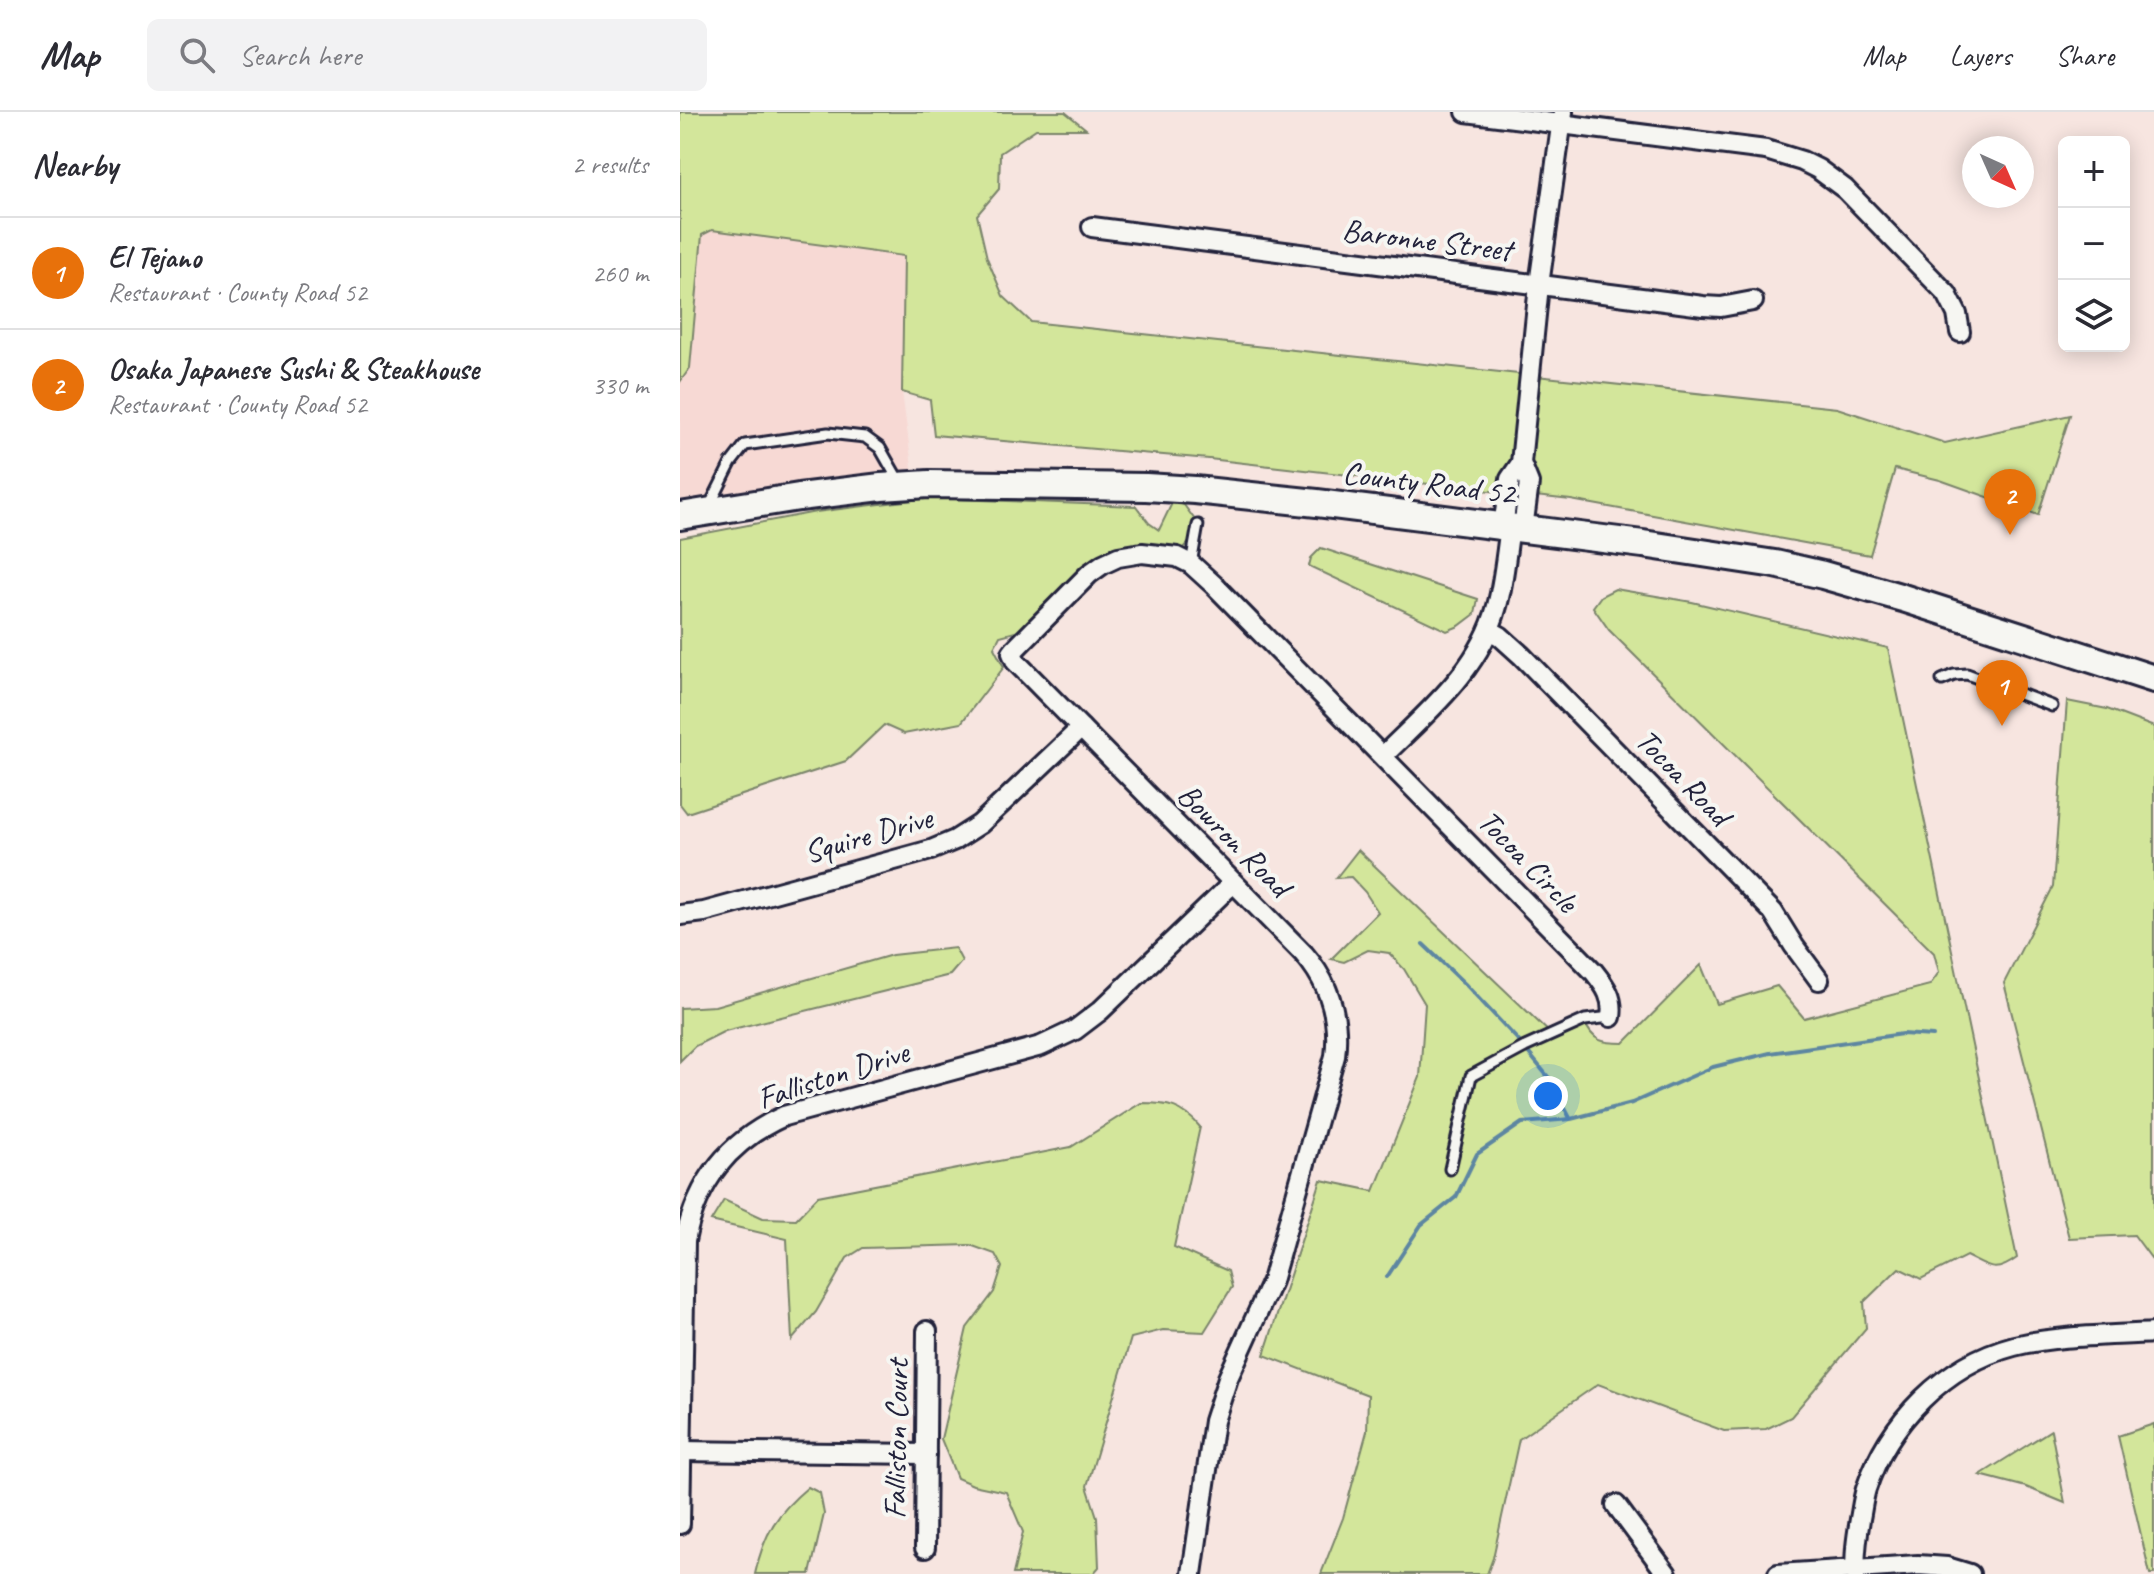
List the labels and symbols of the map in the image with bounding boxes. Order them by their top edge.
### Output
north arrow [1962,136,2034,208]
street label: Baronne Street [1340,209,1518,271]
street label: County Road 52 [1341,452,1520,514]
pin: 2 [1984,469,2036,535]
pin: 1 [1976,660,2028,726]
street label: Tocoa Road [1627,720,1742,837]
street label: Bowron Road [1169,775,1302,908]
street label: Squire Drive [799,796,939,873]
street label: Tocoa Circle [1469,801,1589,923]
street label: Falliston Drive [752,1031,916,1119]
your location [1528,1076,1568,1116]
street label: Falliston Court [874,1355,918,1519]

